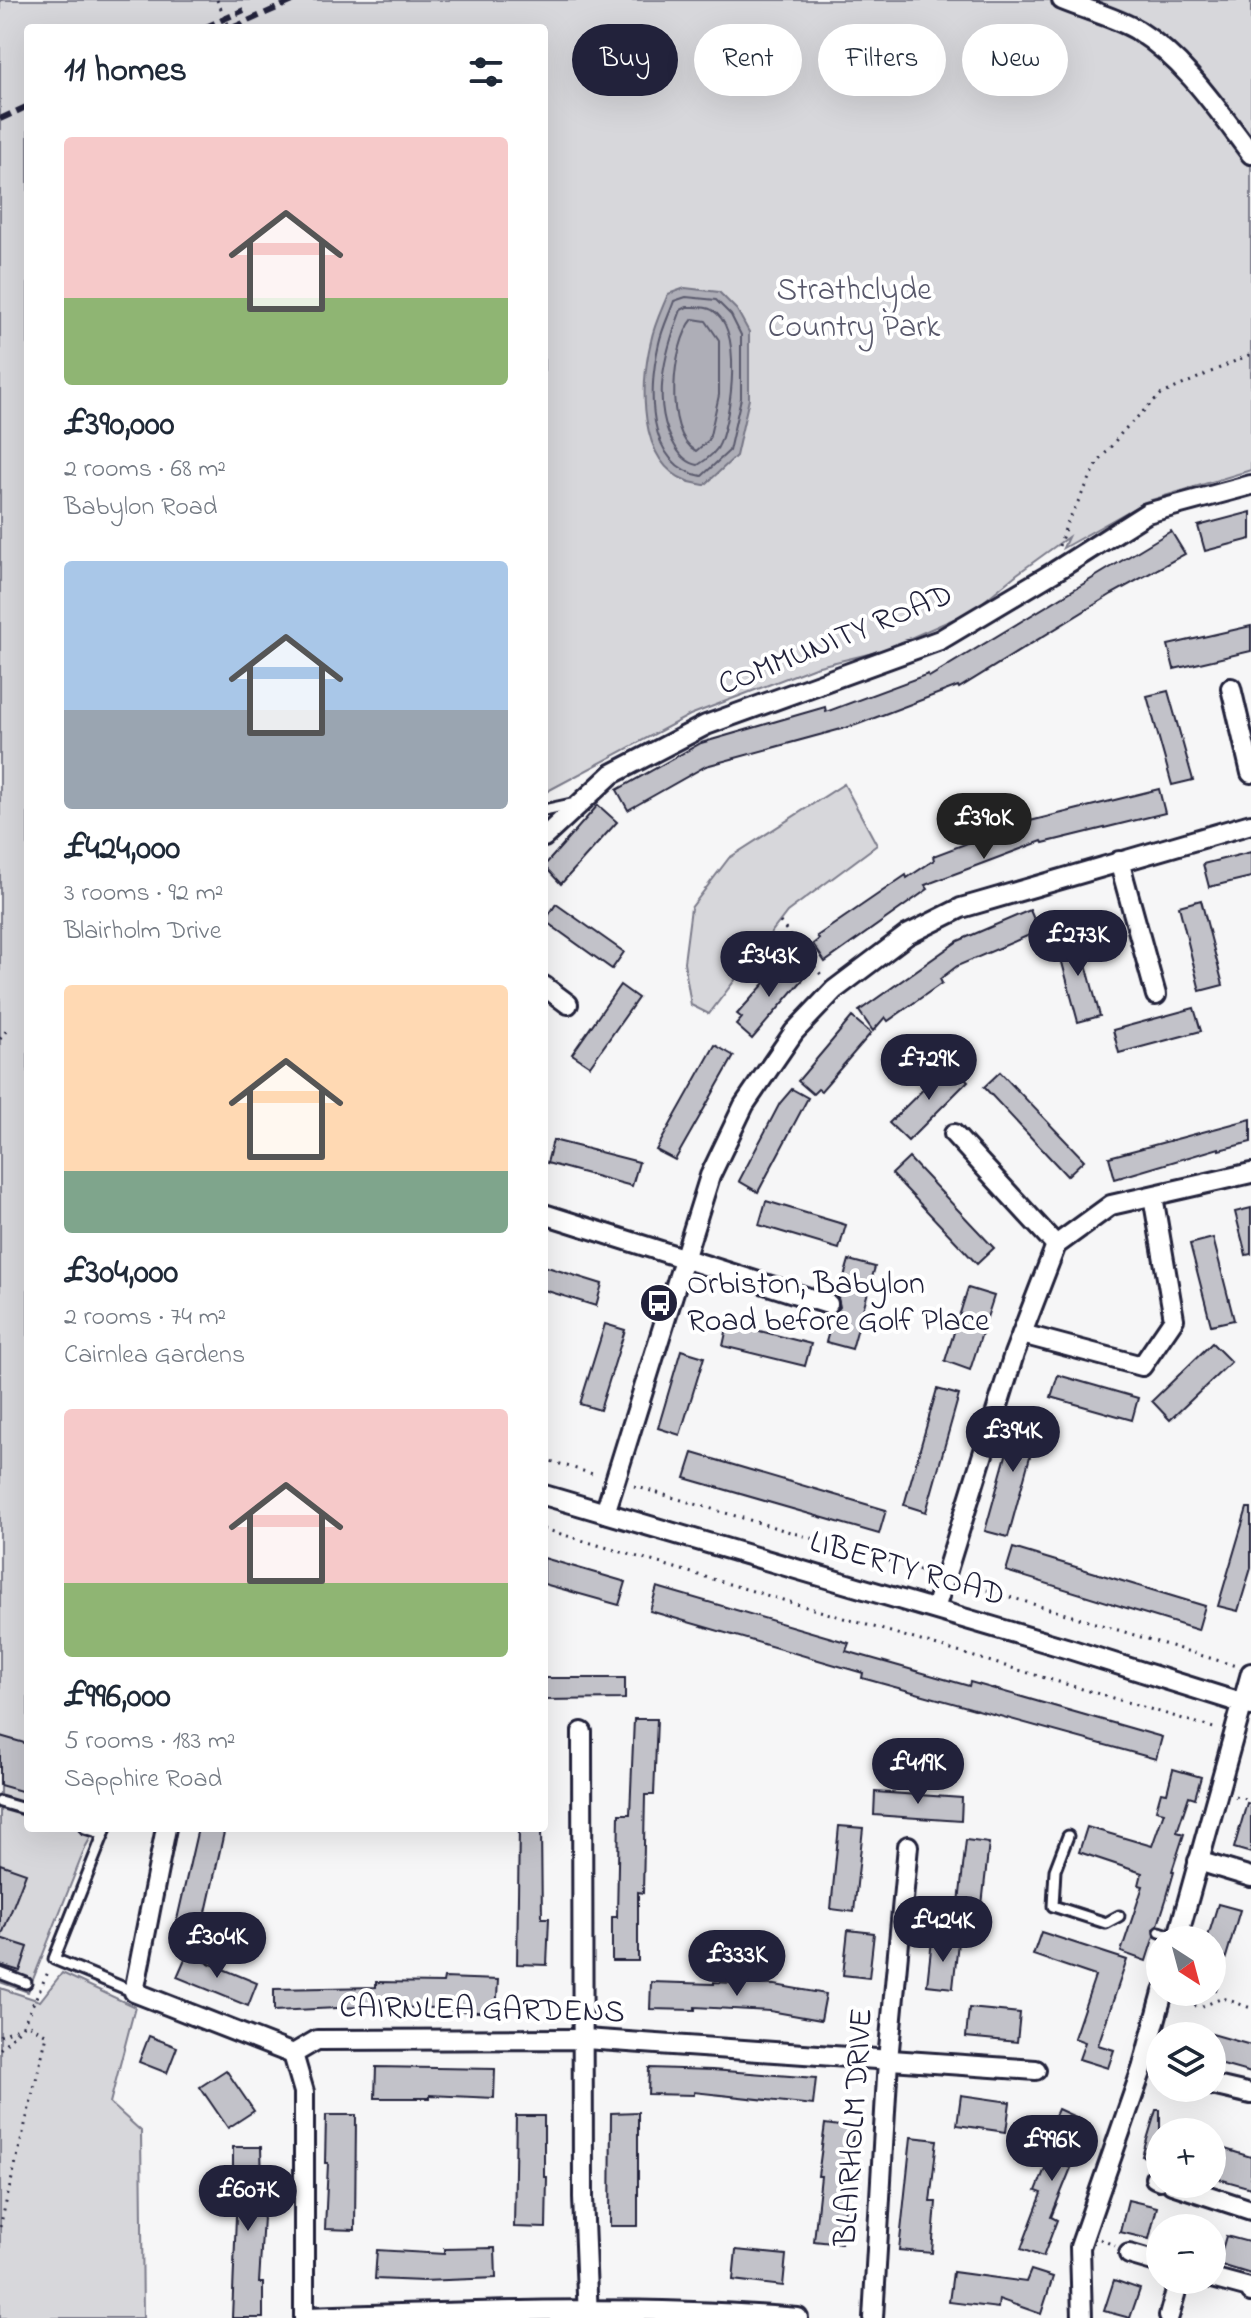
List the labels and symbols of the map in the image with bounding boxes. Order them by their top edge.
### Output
park label: Strathclyde Country Park [768,268,941,352]
street label: COMMUNITY ROAD [712,573,960,709]
pin: £390K [928,793,1040,861]
pin: £273K [1022,910,1134,978]
pin: £343K [713,931,825,999]
pin: £729K [873,1034,985,1102]
place label: Orbiston, Babylon Road before Golf Place [687,1262,990,1346]
bus stop icon: Orbiston, Babylon Road before Golf Place [638,1282,680,1324]
pin: £394K [957,1406,1069,1474]
street label: LIBERTY ROAD [804,1520,1010,1620]
pin: £419K [862,1738,974,1806]
pin: £424K [887,1896,999,1964]
pin: £304K [161,1912,273,1980]
north arrow [1146,1926,1226,2006]
pin: £333K [681,1930,793,1998]
street label: CAIRNLEA GARDENS [339,1985,625,2037]
street label: BLAIRHOLM DRIVE [823,2006,887,2249]
pin: £996K [996,2115,1108,2183]
pin: £607K [192,2165,304,2233]

